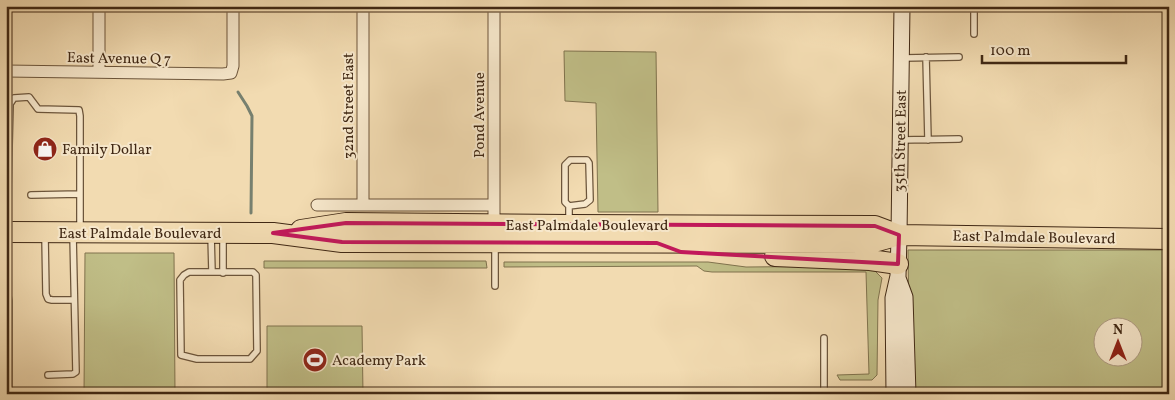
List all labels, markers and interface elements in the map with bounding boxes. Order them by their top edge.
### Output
scale bar [982,32,1126,64]
text: 100 m [990,41,1030,62]
street label: East Avenue Q 7 [67,48,171,71]
street label: 32nd Street East [339,53,360,159]
street label: Pond Avenue [470,72,491,158]
street label: 35th Street East [890,90,913,193]
shop icon: Family Dollar [32,136,58,162]
place label: Family Dollar [62,140,152,161]
street label: East Palmdale Boulevard [505,216,669,237]
street label: East Palmdale Boulevard [58,224,222,245]
street label: East Palmdale Boulevard [952,227,1116,250]
north arrow [1092,318,1142,368]
text: N [1113,321,1123,340]
sports icon: Academy Park [302,347,328,373]
place label: Academy Park [332,351,426,372]

